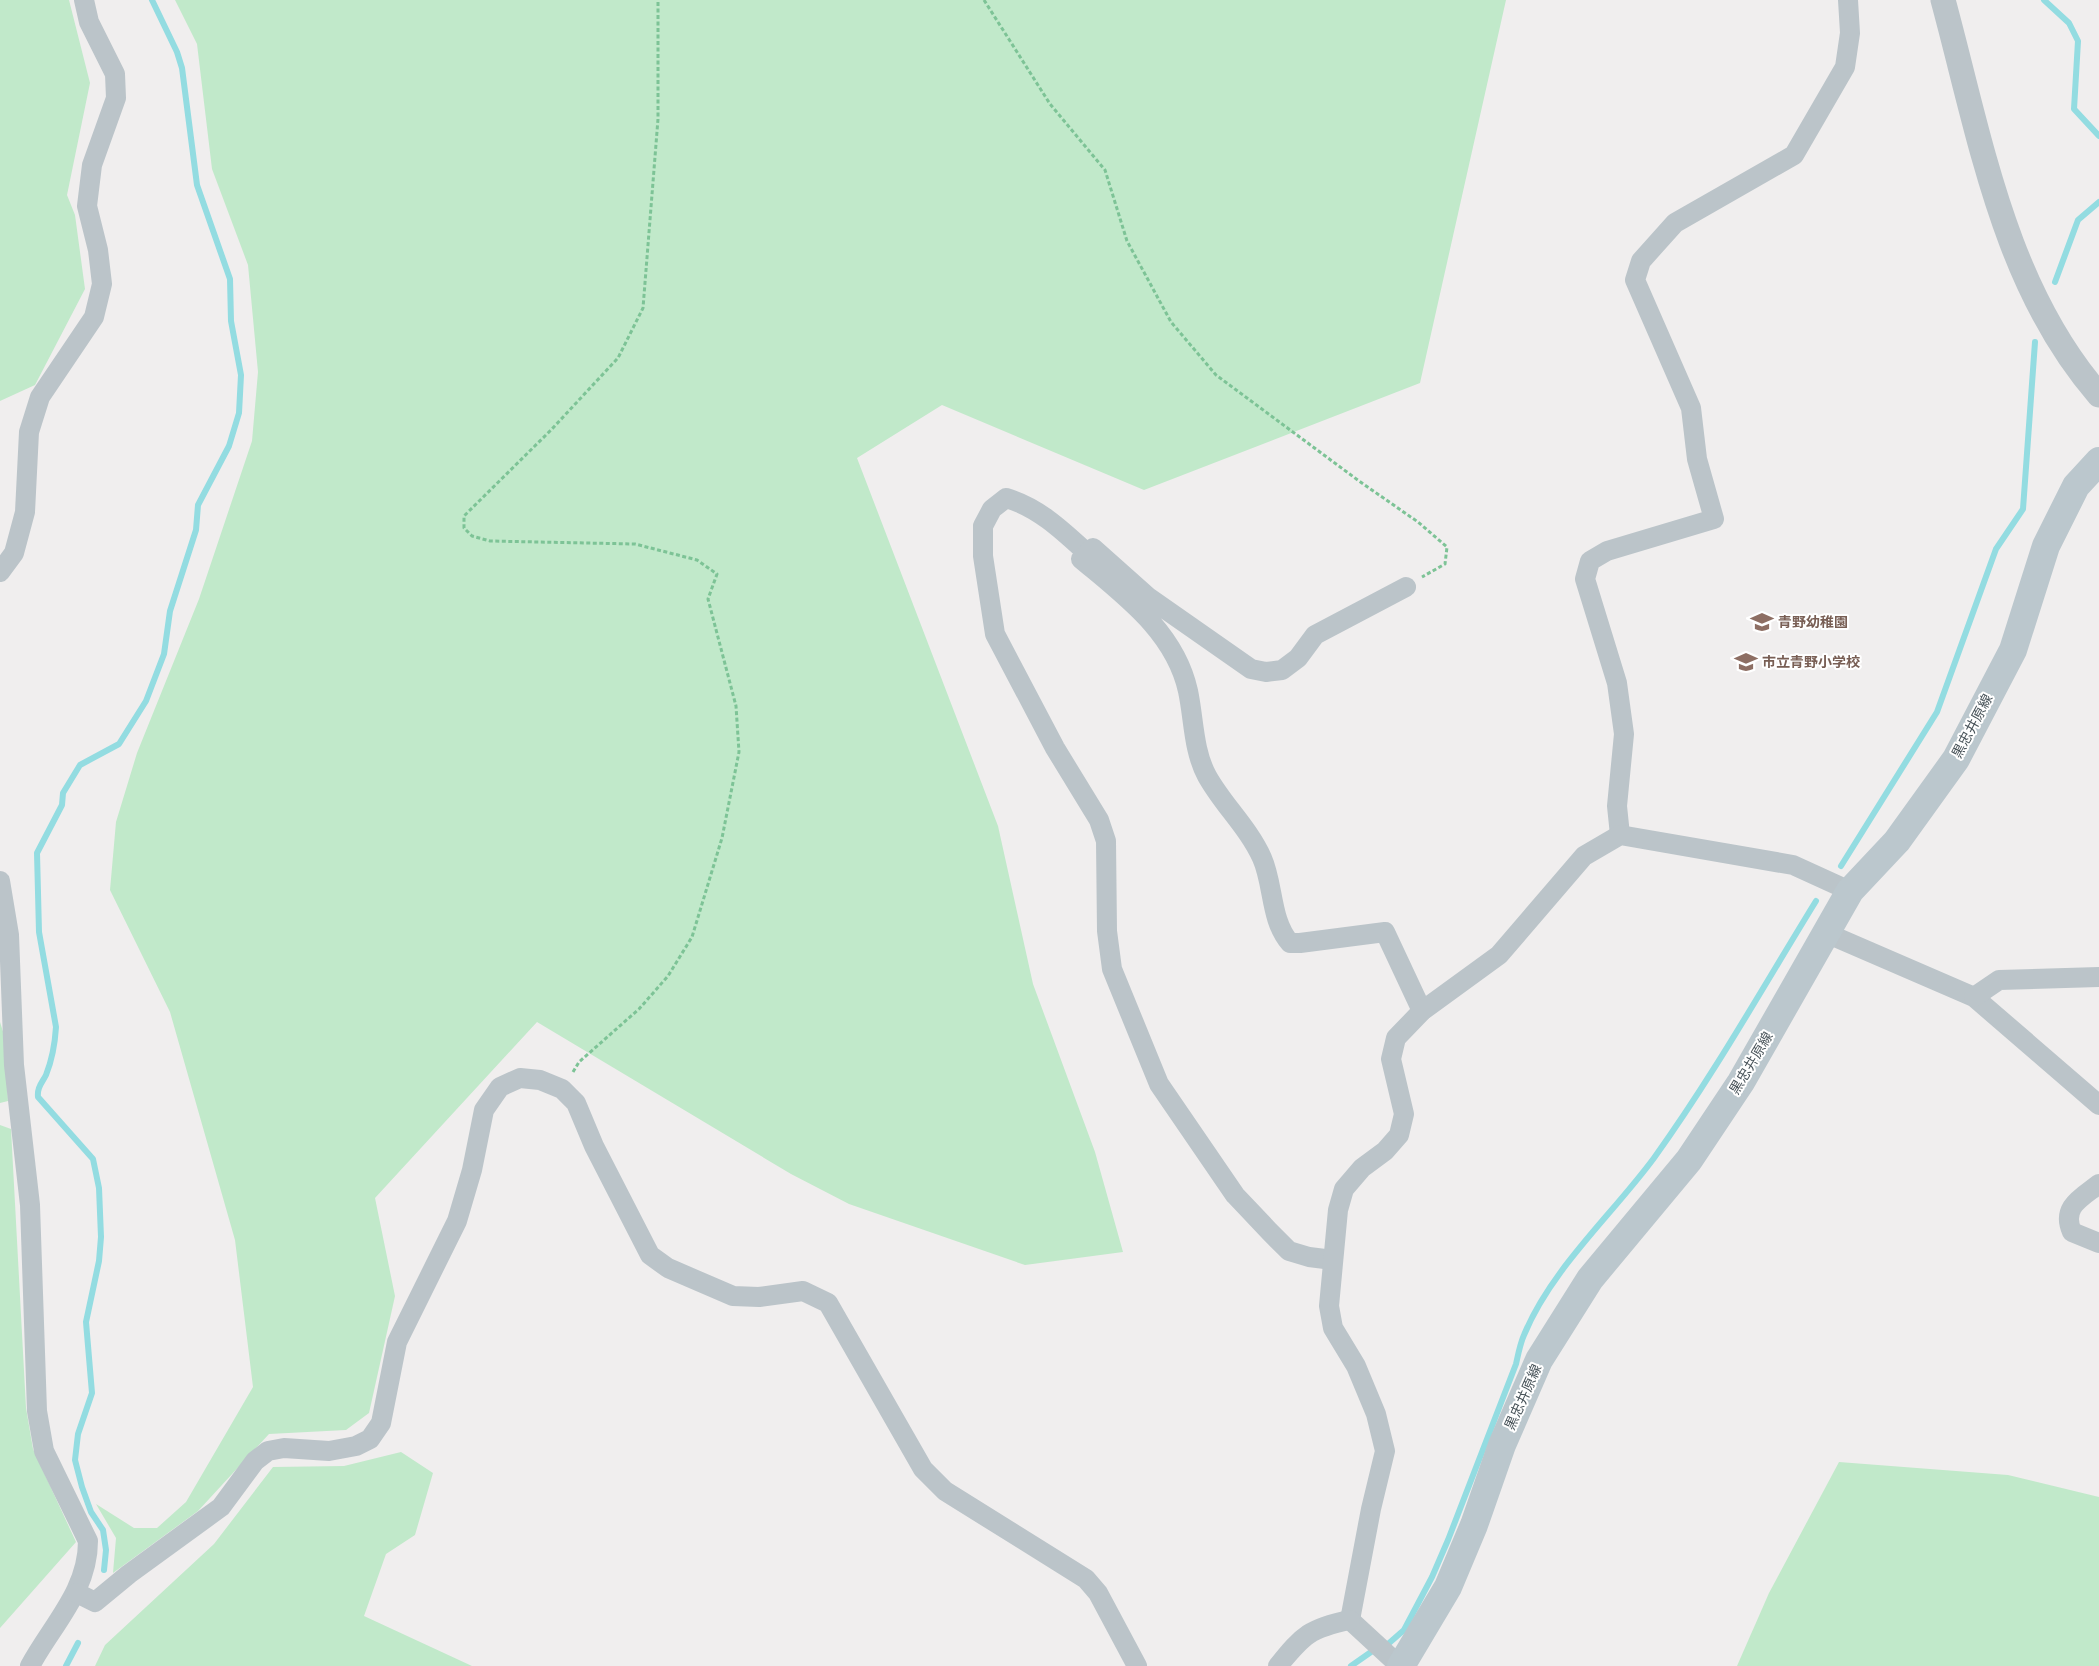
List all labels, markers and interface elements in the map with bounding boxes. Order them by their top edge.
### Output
school or university icon: 青野幼稚園 [1749,609,1775,635]
place label: 青野幼稚園 [1778,613,1848,630]
school or university icon: 市立青野小学校 [1733,649,1759,675]
place label: 市立青野小学校 [1762,653,1860,670]
street label: 黒忠井原線 [1948,691,1995,761]
street label: 黒忠井原線 [1725,1028,1776,1097]
street label: 黒忠井原線 [1501,1361,1545,1432]

